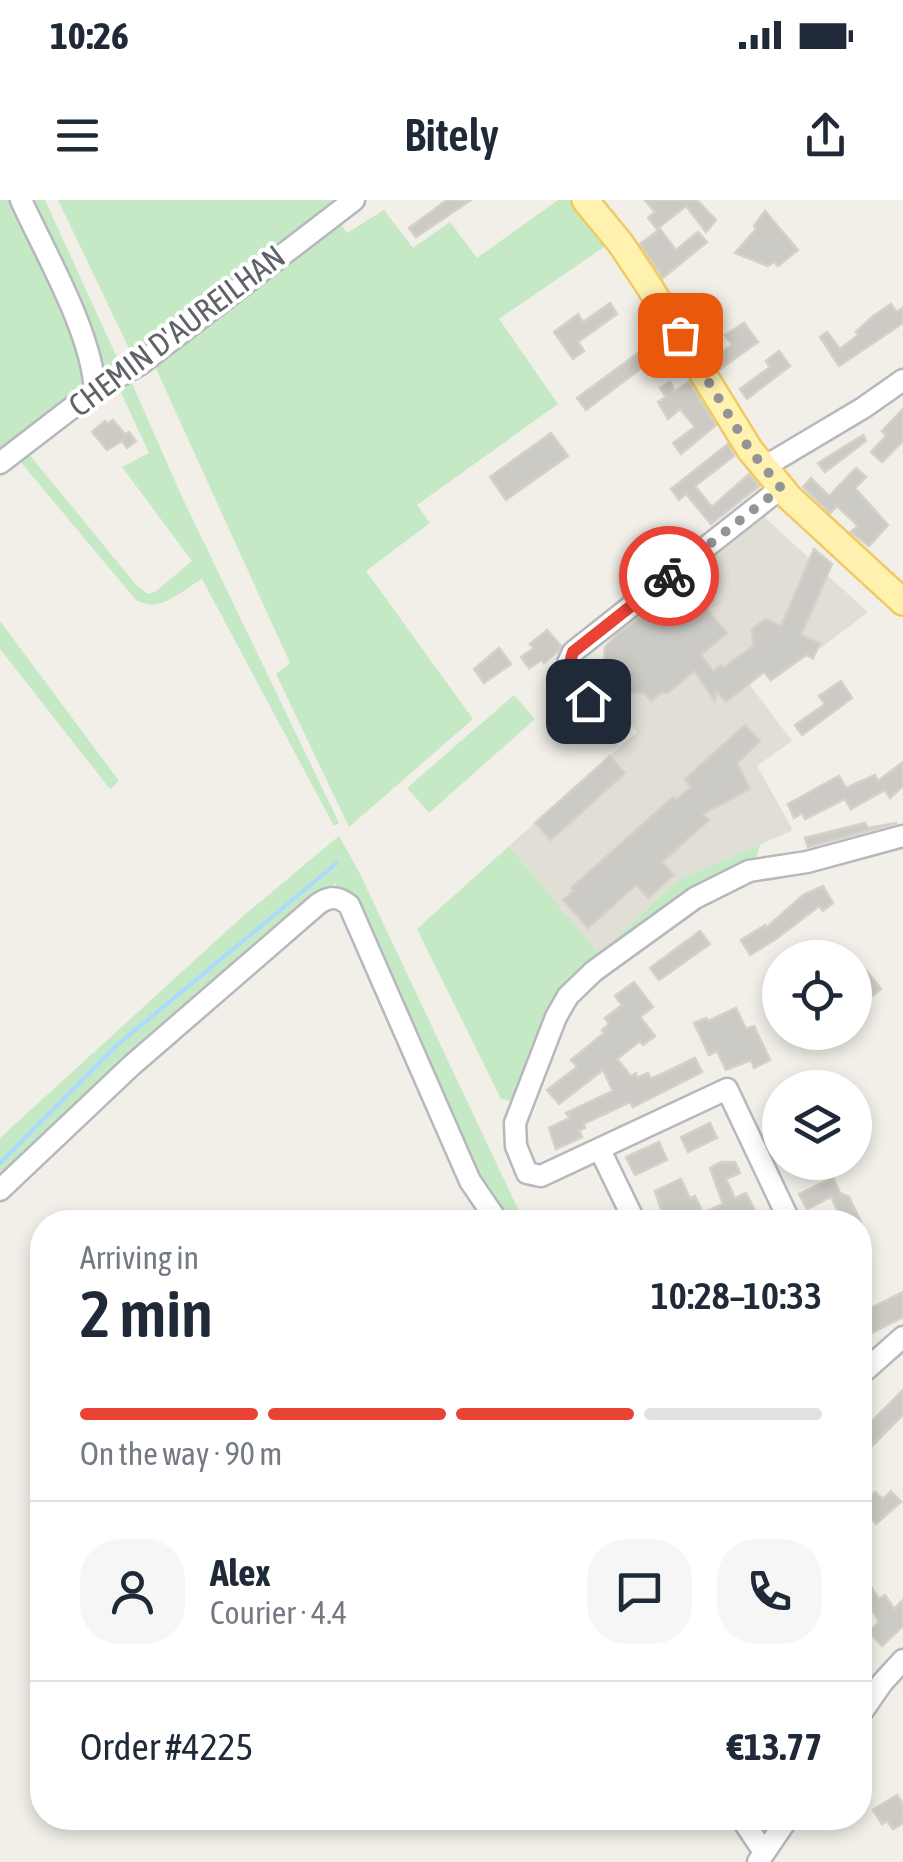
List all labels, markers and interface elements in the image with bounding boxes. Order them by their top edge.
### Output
text: 10:26 [50,14,129,57]
icon: menu [50,108,105,163]
icon: share [798,108,853,163]
text: Bitely [404,109,499,161]
street label: CHEMIN D'AUREILHAN [62,237,292,424]
pin [638,293,723,378]
icon: bag [653,308,708,363]
courier [619,526,719,626]
icon: bike [642,549,697,604]
pin [546,659,631,744]
icon: home [561,674,616,729]
map controls [762,940,872,1180]
button: locate [762,940,872,1050]
button: layers [762,1070,872,1180]
text: Arriving in [80,1239,199,1276]
text: 10:28–10:33 [651,1274,822,1317]
text: 2 min [80,1276,213,1351]
text: On the way · 90 m [80,1435,282,1472]
button: person [80,1539,185,1644]
button: chat [587,1539,692,1644]
button: phone [717,1539,822,1644]
text: Alex [210,1551,271,1594]
text: Courier · 4.4 [210,1594,347,1631]
text: Order #4225 [80,1725,253,1768]
text: €13.77 [727,1725,822,1768]

